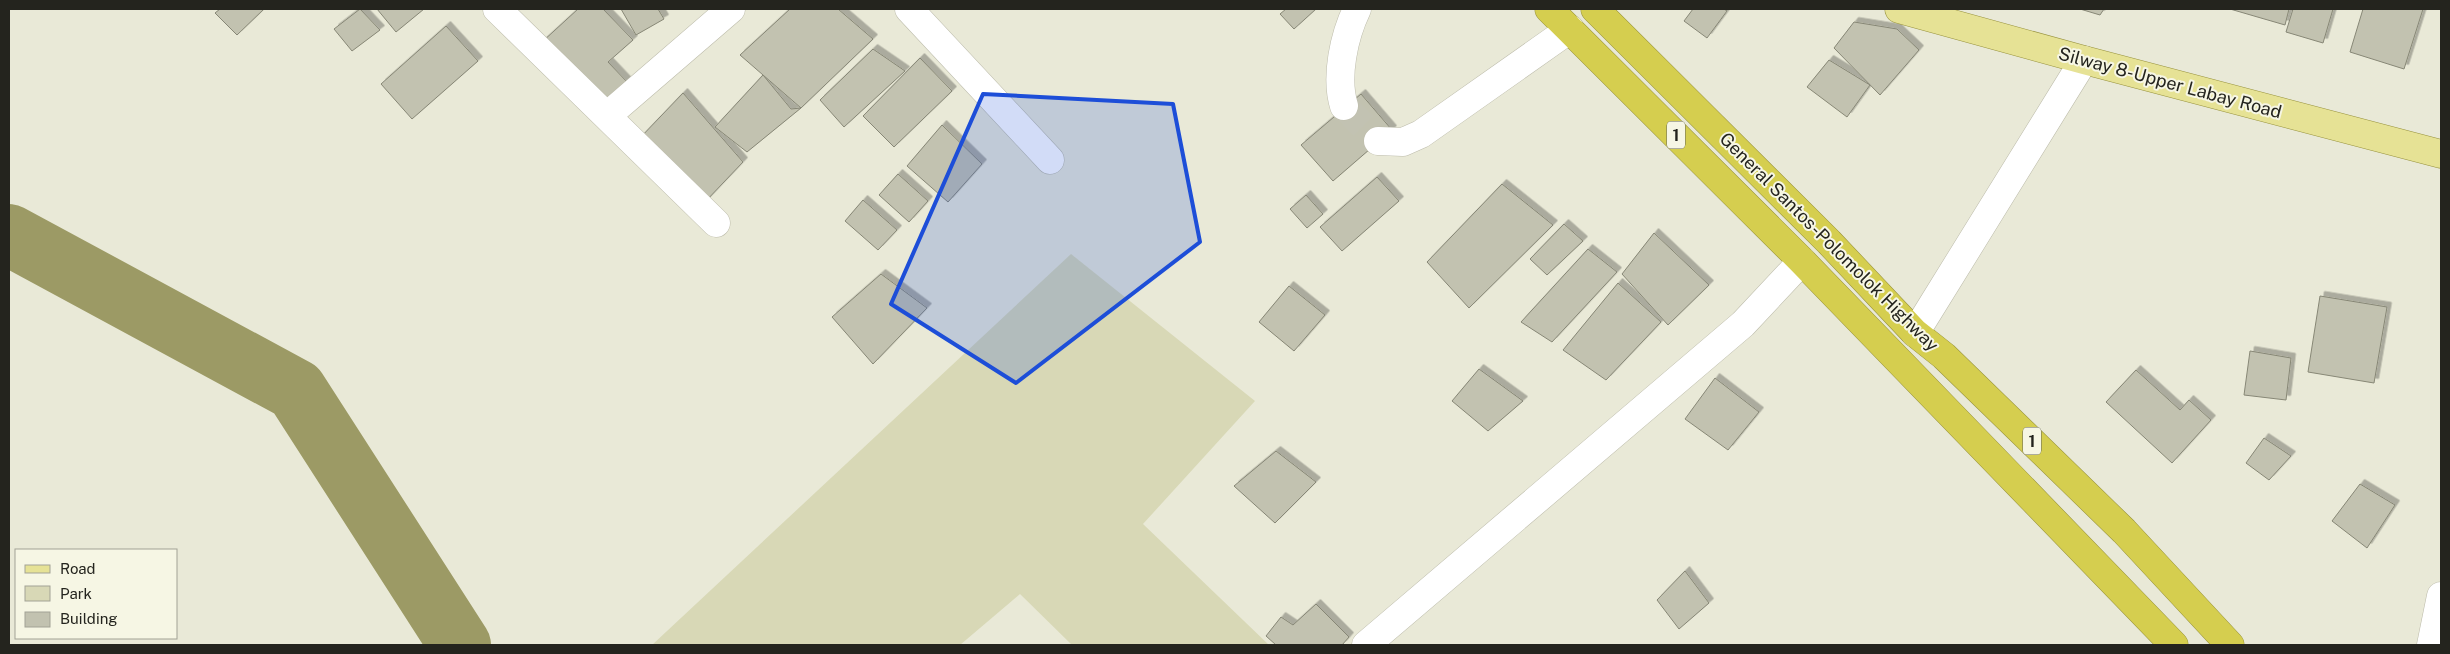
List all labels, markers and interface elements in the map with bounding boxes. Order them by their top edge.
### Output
street label: Silway 8-Upper Labay Road [2056,43,2284,122]
road number: 1 [1667,122,1685,148]
street label: General Santos-Polomolok Highway [1716,128,1943,356]
road number: 1 [2023,428,2041,454]
legend [15,549,178,639]
text: Road [60,560,96,577]
text: Park [60,585,92,602]
text: Building [60,610,118,627]

